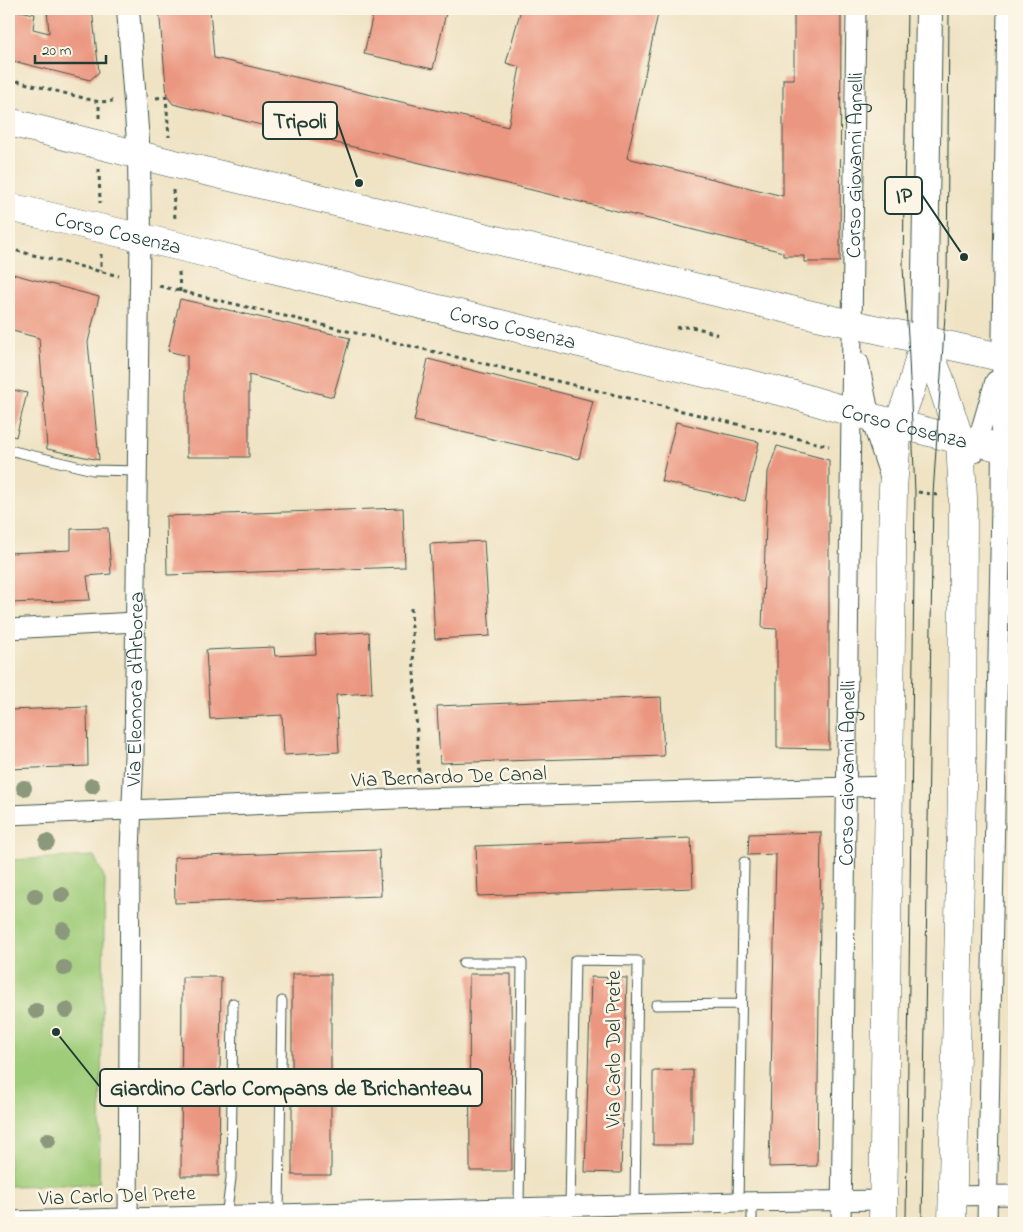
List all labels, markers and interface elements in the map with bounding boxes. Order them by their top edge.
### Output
scale bar [35,32,106,64]
text: 20 m [42,40,72,62]
street label: Corso Giovanni Agnelli [840,72,874,258]
callout: Tripoli [263,102,337,139]
text: Tripoli [273,107,327,139]
callout: IP [885,177,922,214]
text: IP [896,182,913,214]
street label: Corso Cosenza [51,205,184,263]
street label: Corso Cosenza [446,299,579,359]
street label: Corso Cosenza [837,397,969,458]
street label: Via Eleonora d'Arborea [120,591,153,788]
street label: Corso Giovanni Agnelli [832,680,866,866]
street label: Via Bernardo De Canal [350,760,547,796]
street label: Via Carlo Del Prete [600,970,630,1129]
callout: Giardino Carlo Compans de Brichanteau [100,1069,482,1106]
text: Giardino Carlo Compans de Brichanteau [110,1074,472,1106]
street label: Via Carlo Del Prete [37,1179,197,1215]

